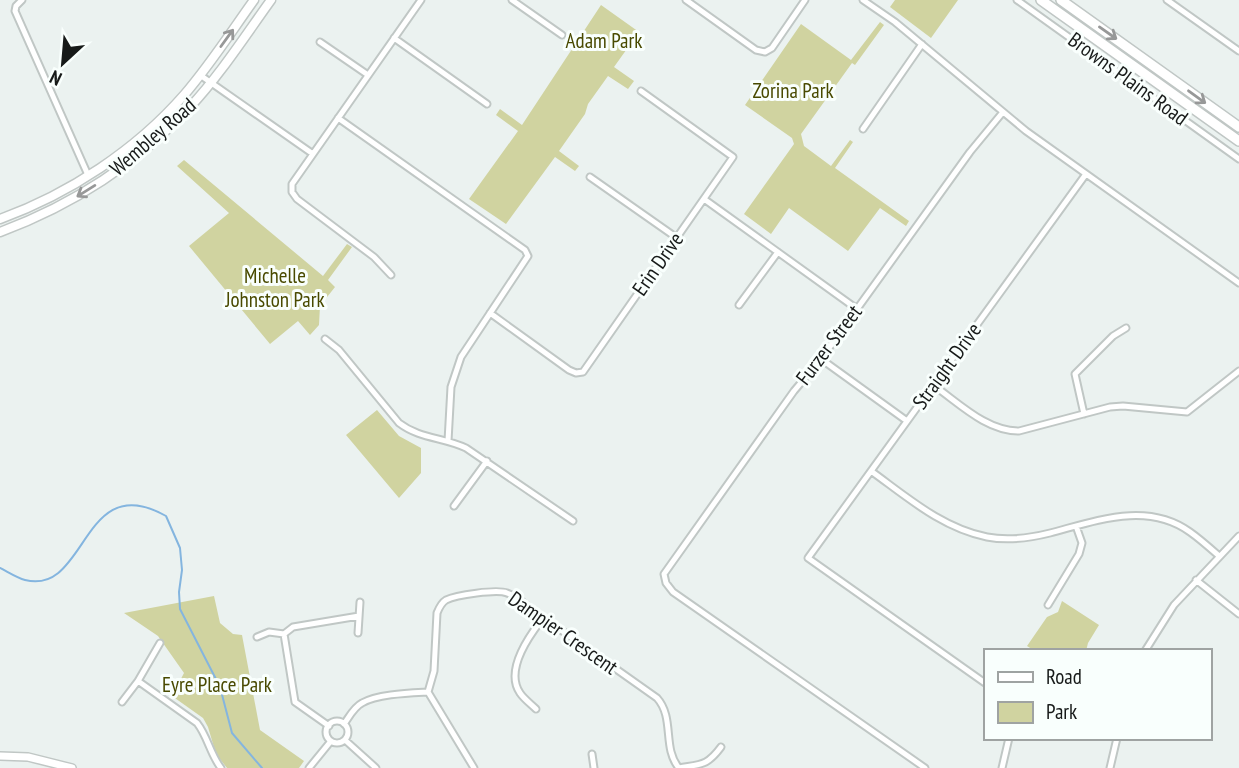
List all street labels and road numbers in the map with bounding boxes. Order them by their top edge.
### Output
street label: Browns Plains Road [1063,26,1194,131]
street label: Wembley Road [104,92,201,181]
street label: Erin Drive [626,227,689,301]
street label: Furzer Street [790,299,868,390]
street label: Straight Drive [906,317,987,414]
street label: Dampier Crescent [503,585,623,680]

